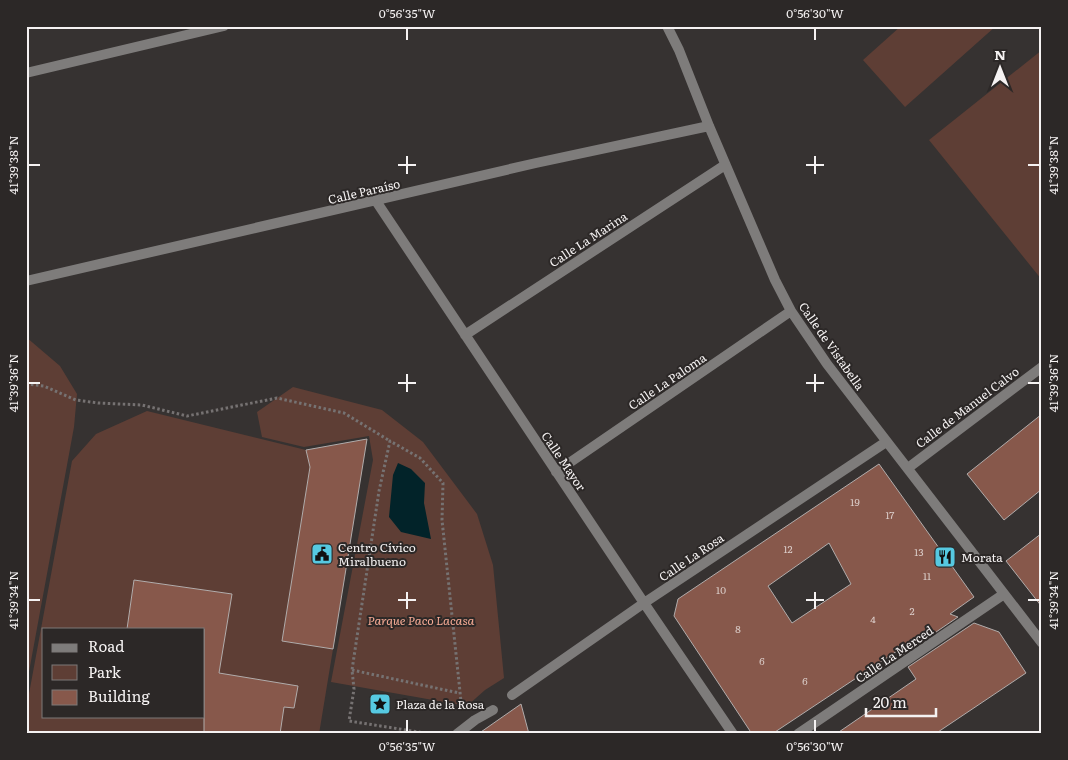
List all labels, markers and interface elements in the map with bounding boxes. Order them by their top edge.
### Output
text: 0°56'35"W [379,4,435,22]
text: 0°56'30"W [786,4,844,22]
north arrow [976,42,1026,92]
text: N [994,44,1006,64]
text: 41°39'38"N [4,136,22,194]
text: 41°39'38"N [1044,136,1062,194]
street label: Calle Paraíso [326,174,402,208]
street label: Calle La Marina [545,207,631,271]
street label: Calle de Vistabella [795,298,869,394]
street label: Calle La Paloma [624,348,710,414]
text: 41°39'36"N [4,354,22,412]
text: 41°39'36"N [1044,354,1062,412]
street label: Calle de Manuel Calvo [912,362,1022,452]
street label: Calle Mayor [537,428,591,495]
house number: 19 [850,494,860,509]
house number: 17 [886,507,894,522]
street label: Calle La Rosa [655,528,728,585]
place label: Centro Cívico Miralbueno [338,538,416,570]
house number: 12 [783,541,793,556]
public building icon: Centro Cívico Miralbueno [310,542,334,566]
house number: 13 [914,544,924,559]
restaurant icon: Morata [933,545,957,569]
place label: Morata [961,548,1003,566]
house number: 11 [923,568,931,583]
text: 41°39'34"N [4,571,22,629]
text: 41°39'34"N [1044,571,1062,629]
house number: 10 [716,582,726,597]
house number: 2 [909,603,915,618]
park label: Parque Paco Lacasa [368,611,475,629]
house number: 4 [870,611,876,626]
house number: 8 [735,621,741,636]
street label: Calle La Merced [851,621,937,687]
legend [42,628,205,718]
text: Road [88,634,124,657]
house number: 6 [759,653,765,668]
text: Park [88,660,122,683]
house number: 6 [802,673,808,688]
text: Building [88,684,150,707]
scale bar [866,685,936,717]
text: 20 m [873,690,907,713]
place icon: Plaza de la Rosa [368,692,392,716]
place label: Plaza de la Rosa [396,695,485,713]
text: 0°56'35"W [379,737,435,755]
text: 0°56'30"W [786,737,844,755]

